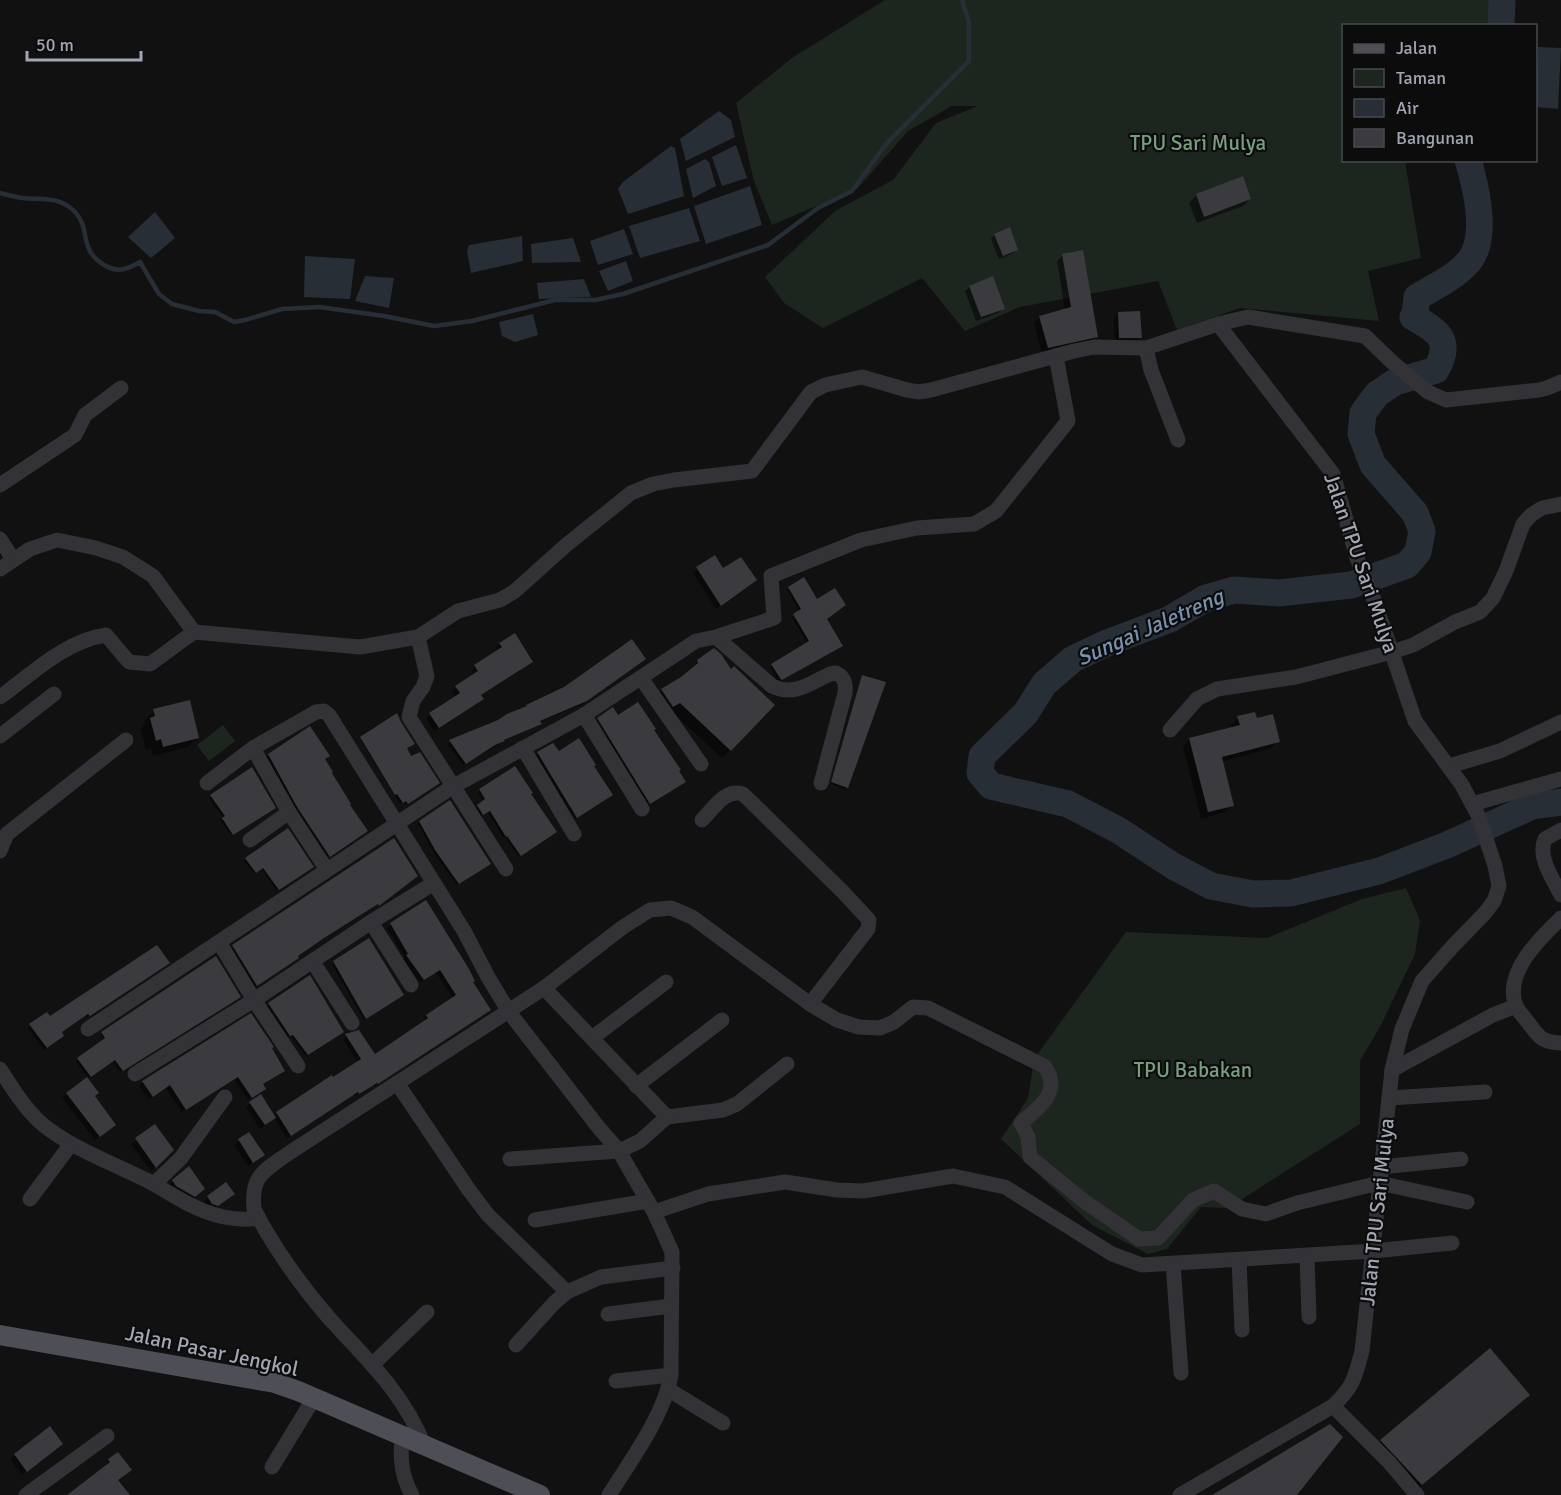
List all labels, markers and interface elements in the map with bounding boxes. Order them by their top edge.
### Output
scale bar [27,24,141,62]
legend [1342,24,1537,162]
text: 50 m [36,34,74,56]
text: Jalan [1396,37,1437,59]
text: Taman [1396,67,1446,89]
text: Air [1396,97,1419,119]
text: Bangunan [1396,127,1474,149]
park label: TPU Sari Mulya [1130,130,1266,156]
street label: Jalan TPU Sari Mulya [1318,470,1404,656]
water label: Sungai Jaletreng [1073,582,1230,671]
park label: TPU Babakan [1134,1057,1252,1083]
street label: Jalan TPU Sari Mulya [1354,1117,1400,1307]
street label: Jalan Pasar Jengkol [123,1320,301,1382]

